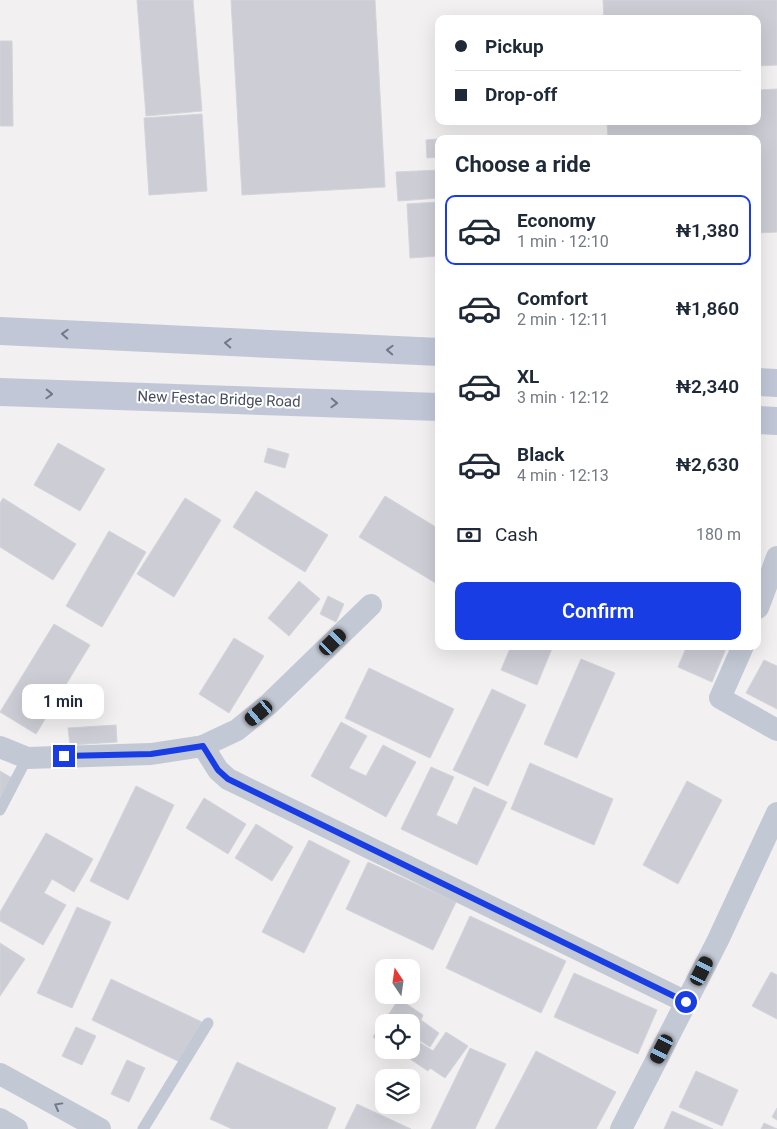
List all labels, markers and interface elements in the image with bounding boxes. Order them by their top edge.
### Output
text: Pickup [485,35,544,58]
text: Drop-off [485,83,557,106]
text: Choose a ride [455,152,591,177]
icon: car [457,208,502,253]
text: Economy [517,209,596,232]
text: ₦1,380 [676,219,739,242]
text: 1 min · 12:10 [517,232,609,251]
icon: car [457,286,502,331]
text: Comfort [517,287,588,310]
text: ₦1,860 [676,297,739,320]
text: 2 min · 12:11 [517,310,609,329]
one-way arrow [61,329,69,340]
one-way arrow [223,337,231,348]
one-way arrow [386,345,394,356]
icon: car [457,364,502,409]
text: XL [517,365,539,388]
text: ₦2,340 [676,375,739,398]
street label: New Festac Bridge Road [137,387,301,411]
one-way arrow [45,388,53,399]
text: 3 min · 12:12 [517,388,609,407]
one-way arrow [330,398,338,409]
icon: car [457,442,502,487]
text: Black [517,443,564,466]
text: ₦2,630 [676,453,739,476]
text: 4 min · 12:13 [517,466,609,485]
icon: cash [455,521,483,549]
text: Cash [495,523,538,546]
text: 180 m [696,525,741,544]
button: Confirm [455,582,741,640]
car [316,626,349,658]
callout: 1 min [23,684,105,718]
text: 1 min [43,692,83,711]
car [242,698,275,728]
route end [53,745,75,767]
car [688,954,715,988]
north arrow [375,959,420,1004]
map controls [375,959,420,1114]
route start [675,991,697,1013]
button: locate [375,1014,420,1059]
car [648,1032,675,1066]
button: layers [375,1069,420,1114]
one-way arrow [54,1102,63,1112]

